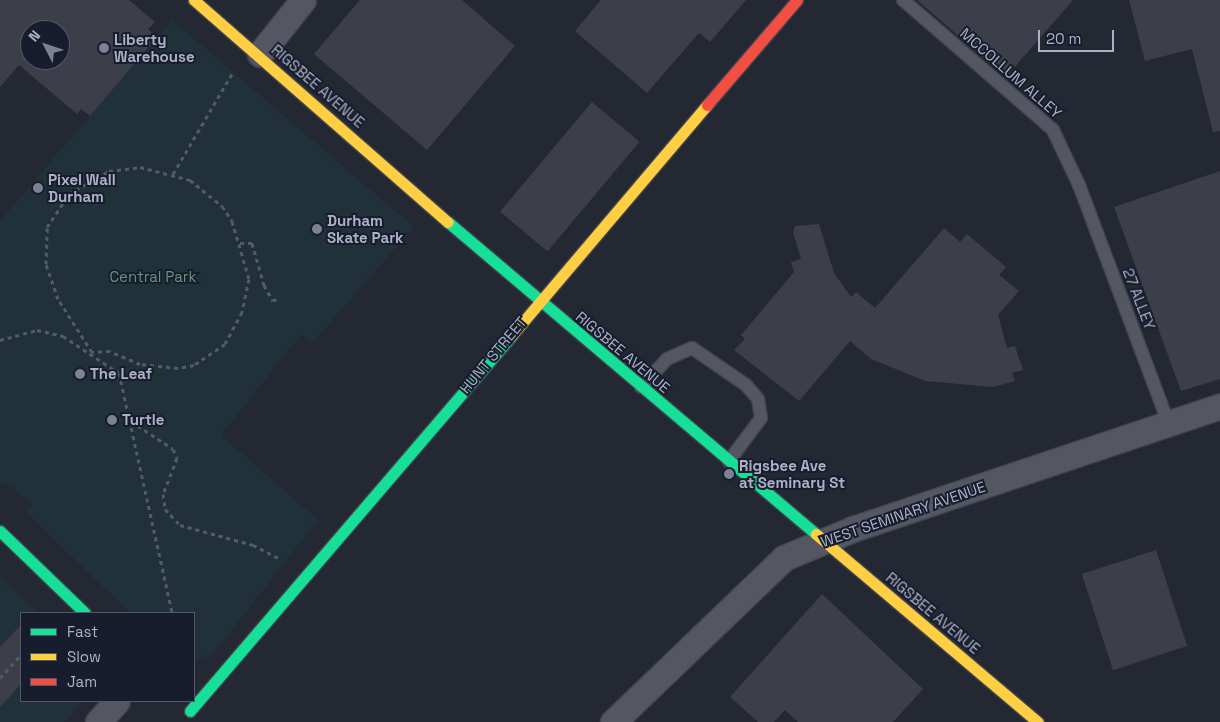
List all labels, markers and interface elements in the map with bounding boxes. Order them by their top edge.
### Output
north arrow [20,20,70,70]
scale bar [1040,20,1116,52]
street label: MCCOLLUM ALLEY [957,24,1065,122]
text: N [25,26,44,45]
text: 20 m [1046,29,1081,48]
place label: Liberty Warehouse [114,30,195,65]
street label: RIGSBEE AVENUE [268,41,368,131]
marker: Liberty Warehouse [98,42,110,54]
place label: Pixel Wall Durham [48,170,116,205]
marker: Pixel Wall Durham [32,182,44,194]
place label: Durham Skate Park [327,211,404,246]
marker: Durham Skate Park [311,223,323,235]
street label: 27 ALLEY [1119,266,1159,332]
park label: Central Park [109,268,197,286]
street label: RIGSBEE AVENUE [572,307,674,397]
street label: HUNT STREET [456,313,530,397]
place label: The Leaf [90,365,152,383]
marker: The Leaf [74,368,86,380]
place label: Turtle [122,411,164,429]
marker: Turtle [106,414,118,426]
place label: Rigsbee Ave at Seminary St [739,456,845,491]
marker: Rigsbee Ave at Seminary St [723,468,735,480]
street label: WEST SEMINARY AVENUE [818,477,988,551]
street label: RIGSBEE AVENUE [882,568,984,658]
legend [20,612,195,702]
text: Fast [67,622,98,641]
text: Slow [67,647,101,666]
text: Jam [67,672,97,691]

